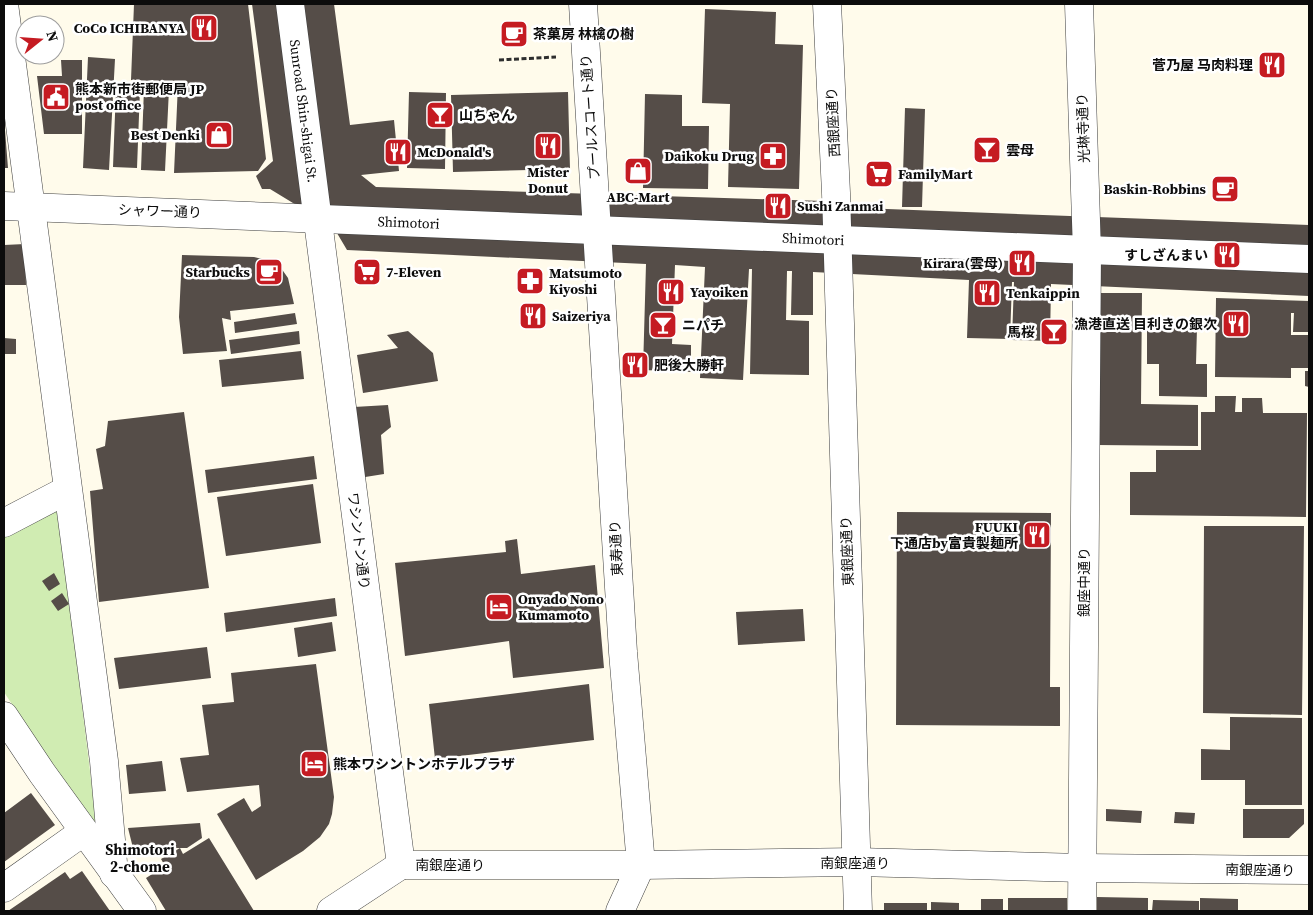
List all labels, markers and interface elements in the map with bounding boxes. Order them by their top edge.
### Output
restaurant icon: CoCo ICHIBANYA [189,13,219,43]
north arrow [15,15,65,65]
place label: CoCo ICHIBANYA [74,18,186,38]
cafe icon: 茶菓房 林檎の樹 [499,19,529,49]
place label: 茶菓房 林檎の樹 [533,24,634,44]
text: N [41,28,63,44]
street label: Sunroad Shin-shigai St. [285,38,323,184]
restaurant icon: 菅乃屋 马肉料理 [1257,50,1287,80]
street label: プールスコート通り [576,53,604,181]
place label: 菅乃屋 马肉料理 [1152,55,1253,75]
place label: 熊本新市街郵便局 JP post office [75,79,204,115]
public building icon: 熊本新市街郵便局 JP post office [41,82,71,112]
street label: 西銀座通り [821,87,845,157]
street label: 光琳寺通り [1072,93,1094,163]
bar icon: 山ちゃん [425,100,455,130]
place label: 山ちゃん [459,105,515,125]
shop icon: Best Denki [204,120,234,150]
place label: Best Denki [131,125,201,145]
restaurant icon: Mister Donut [533,131,563,161]
bar icon: 雲母 [972,135,1002,165]
restaurant icon: McDonald's [383,137,413,167]
place label: 雲母 [1006,140,1034,160]
pharmacy icon: Daikoku Drug [758,141,788,171]
place label: McDonald's [417,142,492,162]
place label: Daikoku Drug [664,146,754,166]
shop icon: ABC-Mart [623,156,653,186]
supermarket icon: FamilyMart [864,159,894,189]
place label: Mister Donut [527,162,570,198]
place label: FamilyMart [898,164,974,184]
cafe icon: Baskin-Robbins [1210,174,1240,204]
place label: Baskin-Robbins [1104,179,1207,199]
place label: ABC-Mart [606,187,670,207]
restaurant icon: Sushi Zanmai [763,191,793,221]
place label: Sushi Zanmai [797,196,884,216]
street label: シャワー通り [118,200,202,222]
street label: Shimotori [377,211,440,234]
street label: Shimotori [782,228,845,250]
restaurant icon: すしざんまい [1212,240,1242,270]
place label: すしざんまい [1124,245,1208,265]
restaurant icon: Kirara(雲母) [1007,248,1037,278]
place label: Kirara(雲母) [923,253,1003,273]
cafe icon: Starbucks [254,257,284,287]
supermarket icon: 7-Eleven [352,257,382,287]
place label: Starbucks [185,262,251,282]
place label: 7-Eleven [386,262,442,282]
place label: Matsumoto Kiyoshi [549,263,622,299]
pharmacy icon: Matsumoto Kiyoshi [515,266,545,296]
restaurant icon: Yayoiken [656,277,686,307]
restaurant icon: Tenkaippin [972,278,1002,308]
place label: Yayoiken [690,282,749,302]
place label: Tenkaippin [1006,283,1080,303]
restaurant icon: Saizeriya [518,301,548,331]
place label: Saizeriya [552,306,611,326]
restaurant icon: 漁港直送 目利きの銀次 [1221,309,1251,339]
bar icon: ニパチ [648,310,678,340]
place label: 漁港直送 目利きの銀次 [1074,314,1217,334]
place label: ニパチ [682,315,724,335]
bar icon: 馬桜 [1039,317,1069,347]
place label: 馬桜 [1007,322,1035,342]
restaurant icon: 肥後大勝軒 [620,350,650,380]
place label: 肥後大勝軒 [654,355,724,375]
street label: ワシントン通り [343,491,375,591]
street label: 東銀座通り [836,516,858,586]
place label: FUUKI 下通店by富貴製麺所 [890,517,1018,553]
street label: 東寿通り [605,520,627,576]
restaurant icon: FUUKI 下通店by富貴製麺所 [1022,520,1052,550]
street label: 銀座中通り [1074,547,1094,617]
place label: Onyado Nono Kumamoto [518,589,604,625]
hotel icon: Onyado Nono Kumamoto [484,592,514,622]
hotel icon: 熊本ワシントンホテルプラザ [299,749,329,779]
place label: 熊本ワシントンホテルプラザ [333,754,515,774]
district label: Shimotori 2-chome [105,839,175,877]
street label: 南銀座通り [820,853,890,873]
street label: 南銀座通り [415,855,485,875]
street label: 南銀座通り [1225,859,1295,881]

